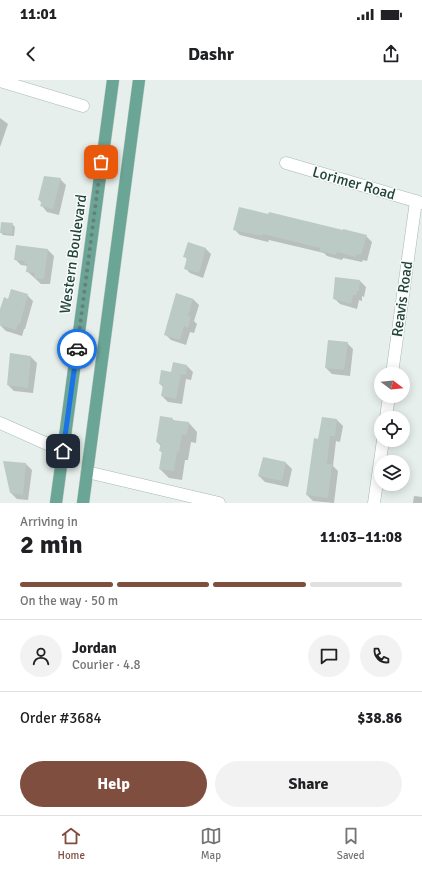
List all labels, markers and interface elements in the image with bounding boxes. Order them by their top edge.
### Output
text: 11:01 [20,5,57,23]
icon: back [20,43,42,65]
text: Dashr [188,43,234,65]
icon: share [380,43,402,65]
pin [84,145,118,179]
icon: bag [90,151,112,173]
street label: Lorimer Road [310,163,398,203]
street label: Western Boulevard [56,193,90,315]
street label: Reavis Road [388,260,416,338]
courier [57,329,97,369]
icon: car [66,338,88,360]
north arrow [374,367,410,403]
map controls [374,367,410,491]
button: locate [374,411,410,447]
pin [46,434,80,468]
icon: home [52,440,74,462]
button: layers [374,455,410,491]
text: Arriving in [20,514,78,530]
text: 11:03–11:08 [320,528,402,546]
text: 2 min [20,529,83,561]
text: On the way · 50 m [20,593,118,609]
button: person [20,635,62,677]
button: chat [308,635,350,677]
button: phone [360,635,402,677]
text: Jordan [72,639,117,657]
text: Courier · 4.8 [72,657,141,673]
text: Order #3684 [20,709,102,727]
text: $38.86 [357,709,402,727]
button: Help [20,761,207,807]
button: Share [215,761,402,807]
tab: Home [57,825,85,862]
tab: Map [200,825,222,862]
tab: Saved [337,825,365,862]

